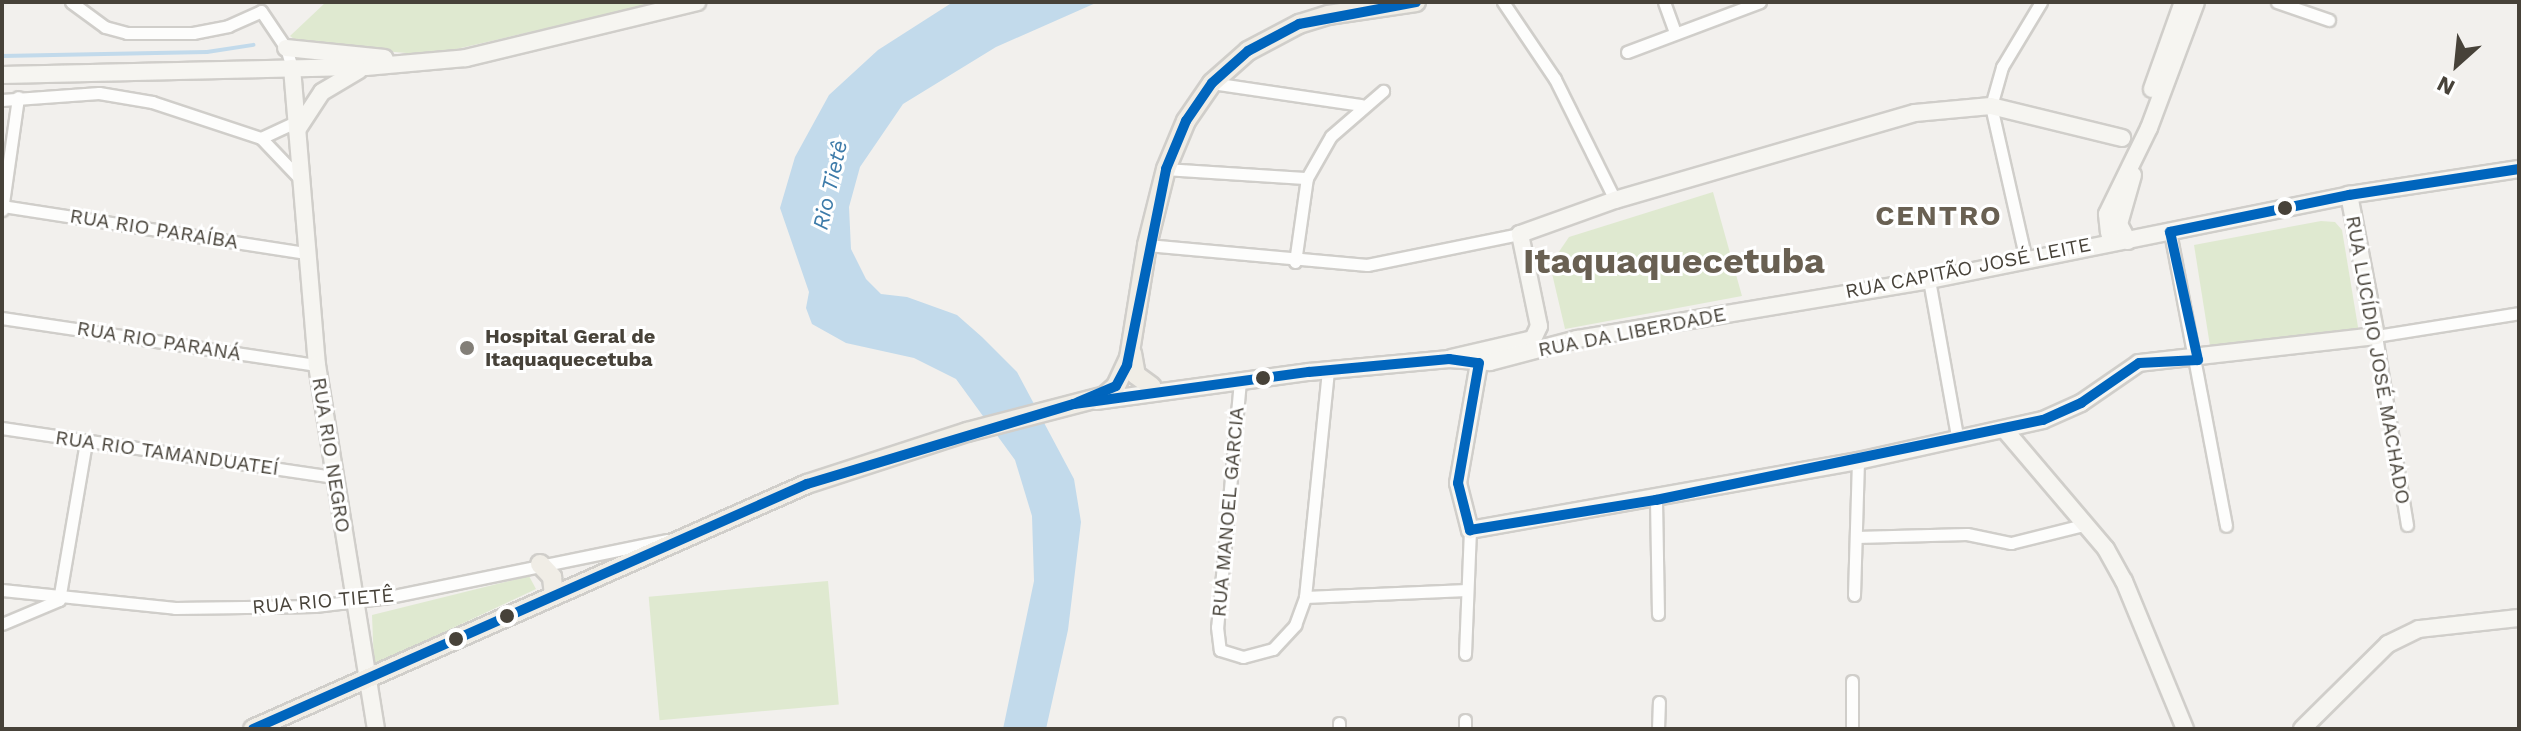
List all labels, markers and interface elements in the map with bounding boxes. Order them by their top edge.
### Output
north arrow [2417,24,2497,104]
text: N [2433,71,2459,101]
water label: Rio Tietê [807,137,853,233]
district label: CENTRO [1875,199,2003,233]
unlabelled marker [2277,200,2293,216]
street label: RUA RIO PARAÍBA [68,204,240,254]
street label: RUA LUCÍDIO JOSÉ MACHADO [2341,213,2415,507]
street label: RUA CAPITÃO JOSÉ LEITE [1842,232,2094,304]
district label: Itaquaquecetuba [1523,240,1825,284]
street label: RUA DA LIBERDADE [1535,302,1729,362]
street label: RUA RIO PARANÁ [75,316,243,366]
place label: Hospital Geral de Itaquaquecetuba [485,324,656,371]
marker: Hospital Geral de Itaquaquecetuba [456,337,478,359]
unlabelled marker [1255,370,1271,386]
street label: RUA RIO NEGRO [307,375,355,535]
street label: RUA MANOEL GARCIA [1207,405,1249,619]
street label: RUA RIO TAMANDUATEÍ [53,425,281,481]
street label: RUA RIO TIETÊ [250,583,396,619]
unlabelled marker [499,608,515,624]
unlabelled marker [448,631,464,647]

